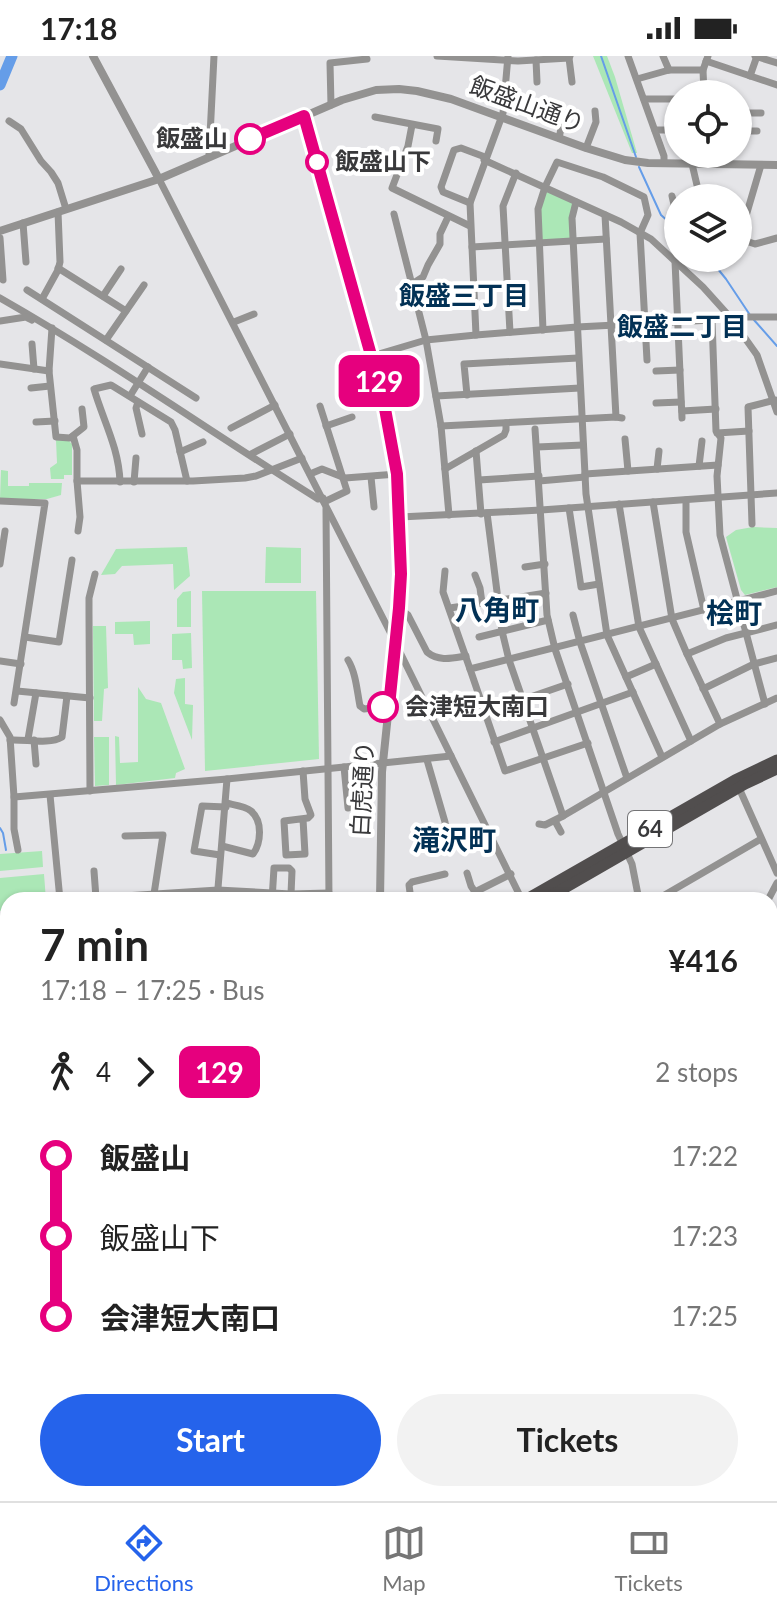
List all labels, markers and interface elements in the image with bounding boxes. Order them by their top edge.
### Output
text: 17:18 [40,10,117,46]
street label: 飯盛山通り [466,69,589,138]
map controls [664,80,752,272]
button: locate [664,80,752,168]
place label: 飯盛山 [156,123,228,152]
marker: 飯盛山 [235,124,265,154]
place label: 飯盛山下 [335,146,431,175]
marker: 飯盛山下 [306,151,328,173]
button: layers [664,184,752,272]
district label: 飯盛三丁目 [399,279,529,311]
district label: 飯盛二丁目 [617,310,747,342]
line badge: 129 [333,355,425,407]
text: 129 [355,364,403,398]
district label: 八角町 [455,592,539,626]
district label: 桧町 [706,595,762,629]
place label: 会津短大南口 [405,691,549,720]
marker: 会津短大南口 [368,692,398,722]
street label: 白虎通り [345,740,378,838]
road number: 64 [628,811,672,847]
district label: 滝沢町 [412,822,496,856]
text: 7 min [40,918,149,970]
text: ¥416 [668,942,738,978]
text: 17:18 – 17:25 · Bus [40,974,264,1006]
icon: walk [40,1050,84,1094]
icon: forward [123,1050,167,1094]
text: 129 [195,1055,244,1089]
text: 4 [96,1056,111,1088]
text: 2 stops [655,1056,738,1088]
text: 飯盛山 [100,1139,190,1175]
text: 17:22 [671,1140,738,1172]
text: 飯盛山下 [100,1219,220,1255]
text: 17:23 [671,1220,738,1252]
text: 会津短大南口 [100,1299,280,1335]
text: 17:25 [671,1300,738,1332]
button: Start [40,1394,381,1486]
button: Tickets [397,1394,738,1486]
tab: Directions [94,1521,194,1596]
tab: Map [382,1521,426,1596]
tab: Tickets [615,1521,683,1596]

